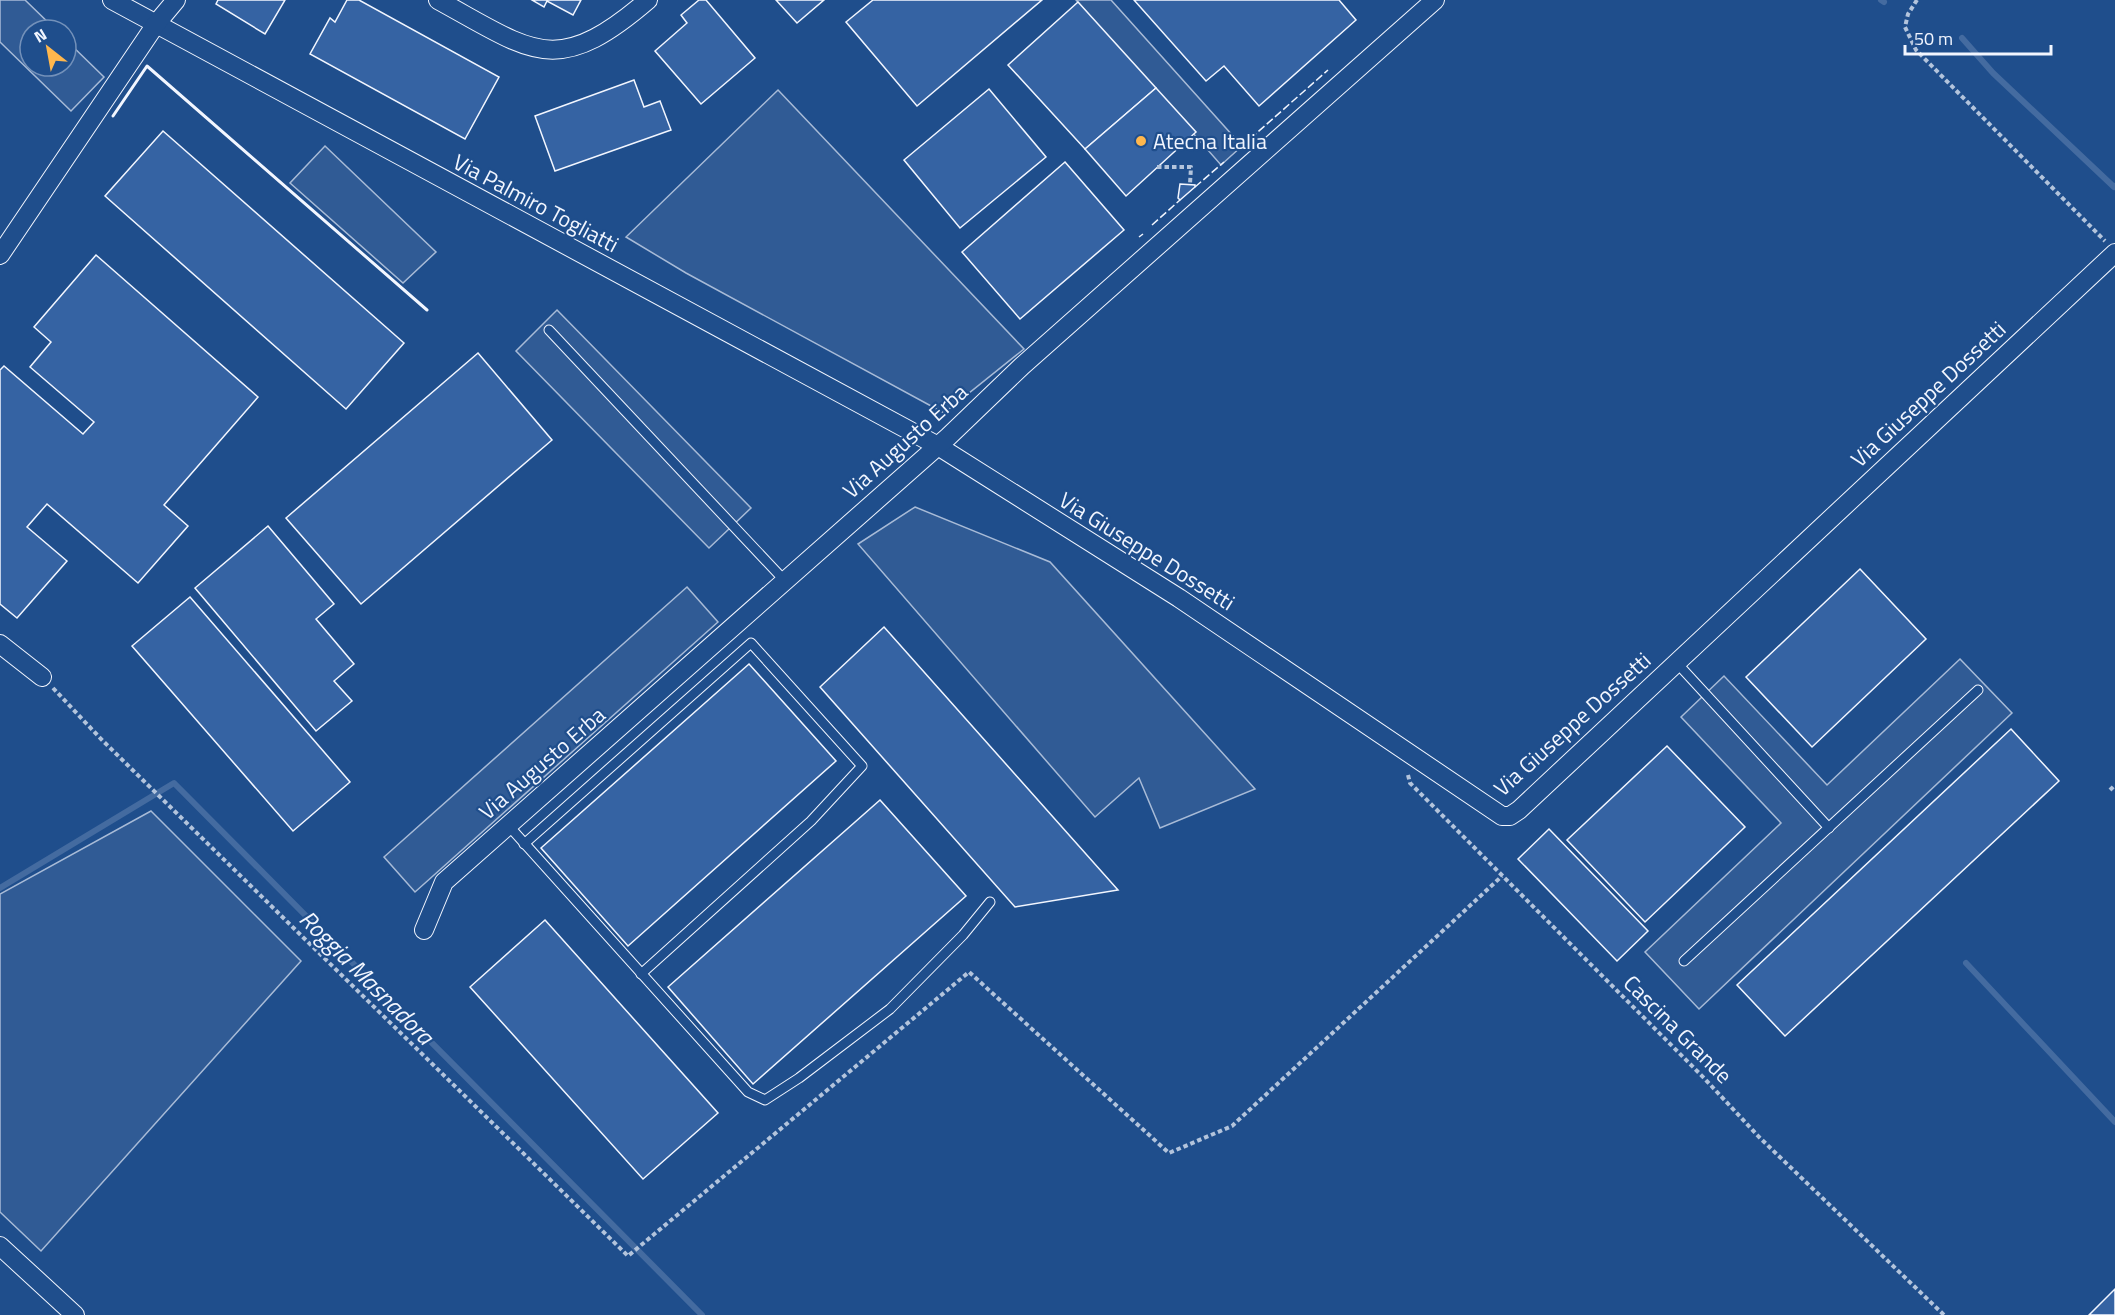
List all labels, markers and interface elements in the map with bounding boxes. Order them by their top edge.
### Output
north arrow [18,18,78,78]
scale bar [1905,18,2050,56]
text: N [29,22,51,48]
text: 50 m [1914,25,1953,52]
place label: Atecna Italia [1153,124,1267,158]
marker: Atecna Italia [1134,134,1148,148]
street label: Via Palmiro Togliatti [447,145,625,261]
street label: Via Giuseppe Dossetti [1843,313,2013,475]
street label: Via Augusto Erba [835,375,975,507]
street label: Via Giuseppe Dossetti [1053,483,1241,619]
street label: Via Giuseppe Dossetti [1486,644,1658,804]
street label: Via Augusto Erba [471,698,613,828]
water label: Roggia Masnadora [291,901,444,1054]
street label: Cascina Grande [1616,967,1740,1091]

